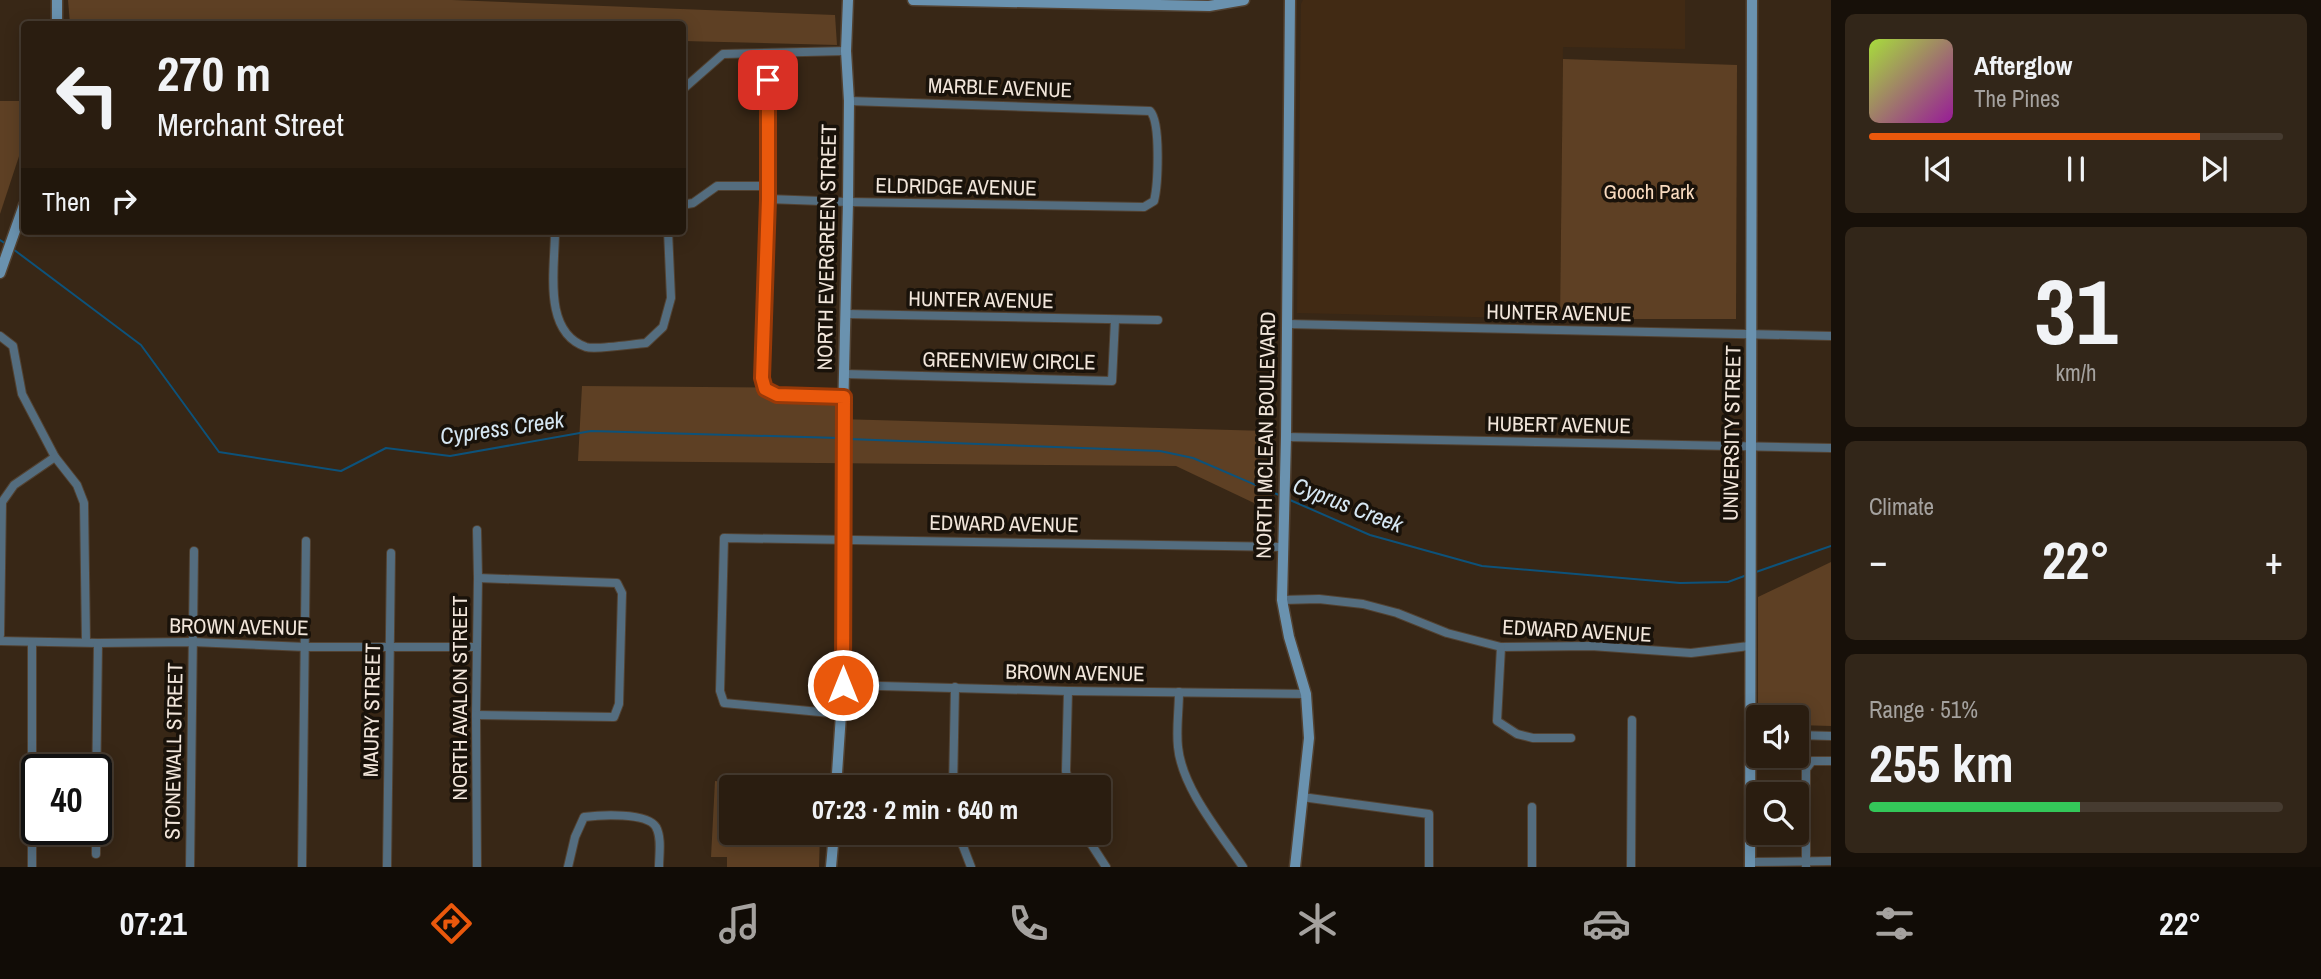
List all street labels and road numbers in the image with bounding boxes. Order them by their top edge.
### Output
street label: MARBLE AVENUE [927,70,1073,105]
street label: NORTH EVERGREEN STREET [810,123,843,371]
street label: ELDRIDGE AVENUE [875,171,1037,202]
street label: HUNTER AVENUE [908,284,1054,315]
street label: HUNTER AVENUE [1486,297,1632,328]
street label: NORTH MCLEAN BOULEVARD [1249,311,1282,559]
street label: GREENVIEW CIRCLE [922,344,1096,377]
street label: UNIVERSITY STREET [1715,344,1748,521]
street label: HUBERT AVENUE [1487,409,1631,440]
street label: EDWARD AVENUE [929,508,1079,539]
street label: NORTH AVALON STREET [445,595,474,800]
street label: BROWN AVENUE [169,611,309,642]
street label: EDWARD AVENUE [1502,612,1652,649]
street label: MAURY STREET [356,642,387,777]
street label: BROWN AVENUE [1005,657,1145,688]
street label: STONEWALL STREET [157,662,190,840]

